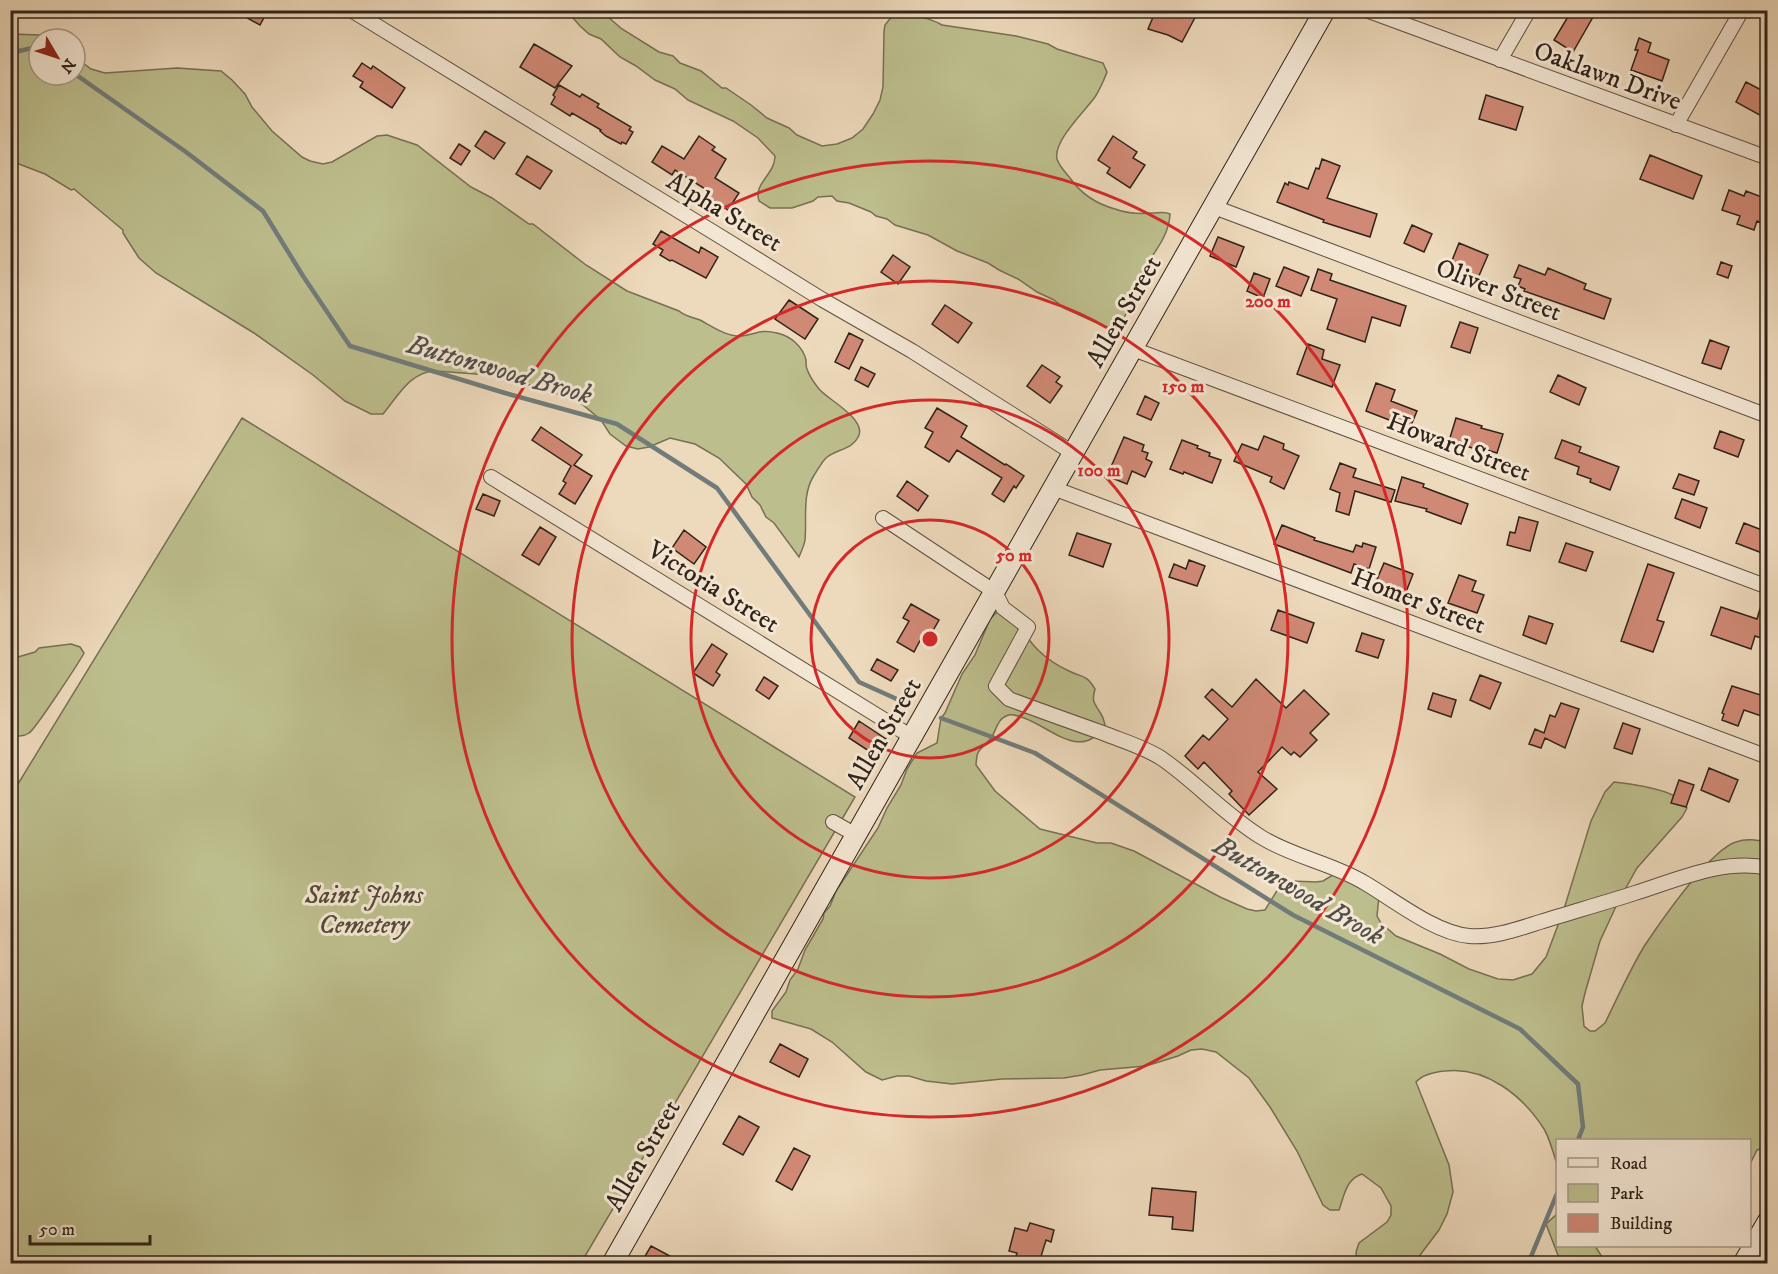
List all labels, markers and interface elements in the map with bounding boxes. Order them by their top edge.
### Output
north arrow [27,27,87,87]
street label: Oaklawn Drive [1529,34,1686,118]
text: N [56,54,80,77]
street label: Alpha Street [660,165,788,260]
street label: Allen Street [1079,250,1169,373]
street label: Oliver Street [1431,251,1566,329]
text: 200 m [1245,291,1291,313]
water label: Buttonwood Brook [402,327,597,413]
text: 150 m [1162,376,1205,398]
street label: Howard Street [1382,405,1535,490]
text: 100 m [1077,460,1121,482]
street label: Victoria Street [640,533,785,641]
text: 50 m [995,545,1032,567]
street label: Homer Street [1347,561,1490,642]
centre of rings [920,629,940,649]
street label: Allen Street [839,672,929,795]
water label: Buttonwood Brook [1207,828,1390,954]
park label: Saint Johns Cemetery [304,879,424,942]
street label: Allen Street [598,1094,688,1217]
legend [1556,1139,1751,1247]
text: Road [1610,1153,1647,1175]
text: Park [1610,1183,1644,1205]
scale bar [30,1208,150,1246]
text: Building [1610,1213,1672,1235]
text: 50 m [39,1219,75,1241]

